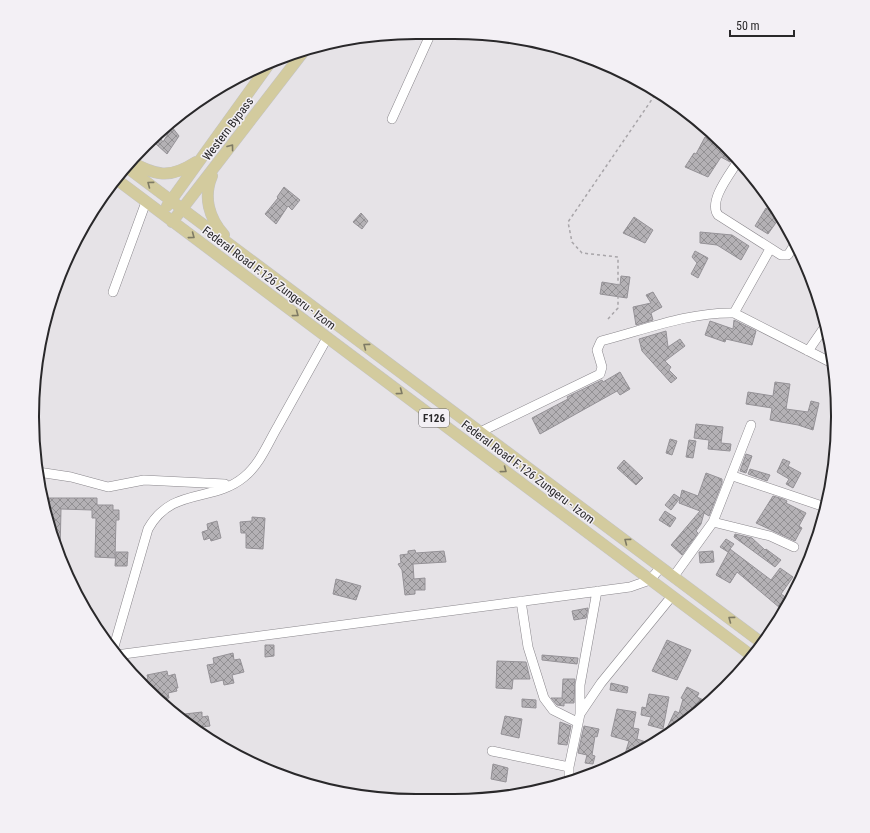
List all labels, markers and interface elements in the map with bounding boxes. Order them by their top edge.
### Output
scale bar [730,12,794,38]
text: 50 m [736,19,760,33]
street label: Western Bypass [200,95,256,163]
one-way arrow [226,144,233,151]
one-way arrow [147,182,154,189]
street label: Federal Road F.126 Zungeru - Izom [200,223,338,333]
one-way arrow [187,232,194,239]
one-way arrow [291,310,298,317]
one-way arrow [363,344,370,351]
one-way arrow [395,388,402,395]
road number: F126 [419,409,449,427]
street label: Federal Road F.126 Zungeru - Izom [459,417,597,527]
one-way arrow [499,465,506,472]
one-way arrow [624,539,631,546]
one-way arrow [728,616,735,624]

